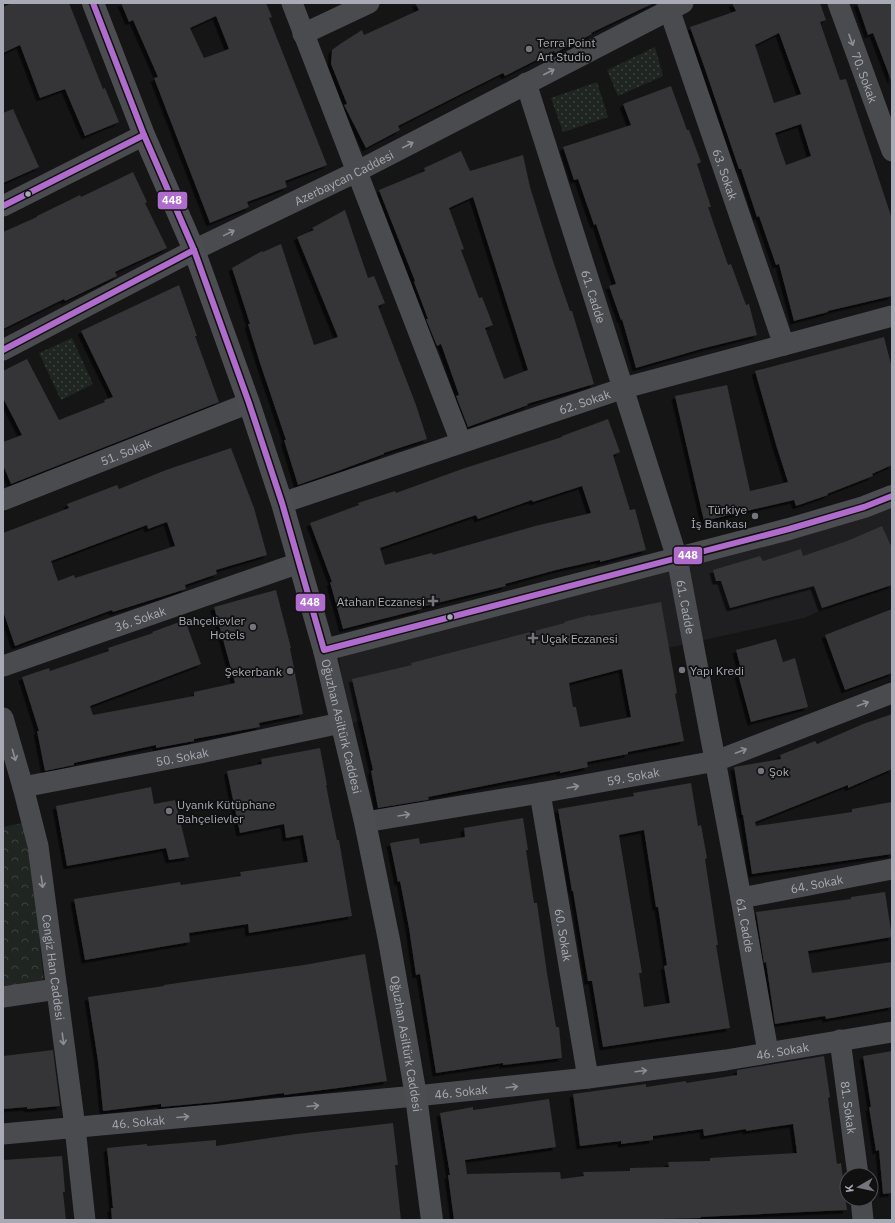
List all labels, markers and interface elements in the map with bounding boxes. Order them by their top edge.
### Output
one-way arrow [848,33,855,46]
place label: Terra Point Art Studio [537,35,595,64]
marker: Terra Point Art Studio [524,44,534,54]
street label: 70. Sokak [849,50,881,105]
one-way arrow [542,68,554,75]
one-way arrow [402,140,414,148]
street label: Azerbaycan Caddesi [292,146,396,208]
street label: 63. Sokak [710,147,742,203]
unlabelled marker [23,189,33,199]
line badge: 448 [157,191,188,210]
text: 448 [162,193,182,207]
one-way arrow [222,229,234,236]
street label: 61. Cadde [578,268,609,325]
street label: 62. Sokak [557,386,613,417]
street label: 51. Sokak [98,435,154,468]
place label: Türkiye İş Bankası [691,502,747,531]
marker: Türkiye İş Bankası [750,511,760,521]
line badge: 448 [673,546,703,565]
text: 448 [678,548,698,562]
street label: 61. Cadde [674,578,699,635]
line badge: 448 [295,593,326,612]
place label: Atahan Eczanesi [337,594,425,609]
text: 448 [300,595,320,609]
marker: Atahan Eczanesi [428,596,438,606]
street label: 36. Sokak [112,602,168,634]
unlabelled marker [445,612,455,622]
place label: Bahçelievler Hotels [178,613,246,642]
marker: Bahçelievler Hotels [248,622,258,632]
place label: Uçak Eczanesi [541,631,618,646]
marker: Uçak Eczanesi [528,633,538,643]
street label: Oğuzhan Asiltürk Caddesi [319,657,365,795]
place label: Yapı Kredi [690,663,744,678]
place label: Şekerbank [225,664,283,679]
marker: Yapı Kredi [677,665,687,675]
marker: Şekerbank [285,666,295,676]
one-way arrow [856,700,868,708]
street label: 50. Sokak [155,744,210,769]
one-way arrow [735,746,747,754]
one-way arrow [11,749,18,762]
street label: 59. Sokak [606,764,661,788]
place label: Şok [769,764,790,779]
marker: Şok [756,766,766,776]
one-way arrow [566,783,579,791]
place label: Uyanık Kütüphane Bahçelievler [177,797,276,826]
marker: Uyanık Kütüphane Bahçelievler [164,806,174,816]
one-way arrow [397,811,410,819]
street label: 64. Sokak [789,871,845,896]
one-way arrow [39,875,46,888]
street label: 61. Cadde [734,897,758,954]
street label: 60. Sokak [552,907,576,963]
street label: Cengiz Han Caddesi [40,913,68,1021]
street label: Oğuzhan Asiltürk Caddesi [388,974,425,1113]
one-way arrow [59,1032,67,1045]
street label: 46. Sokak [755,1039,811,1062]
one-way arrow [634,1067,647,1075]
street label: 81. Sokak [838,1080,860,1135]
street label: 46. Sokak [434,1081,489,1102]
one-way arrow [505,1083,518,1090]
one-way arrow [306,1102,319,1109]
street label: 46. Sokak [111,1112,166,1131]
one-way arrow [176,1114,189,1121]
north arrow [839,1167,879,1207]
text: K [842,1183,857,1193]

